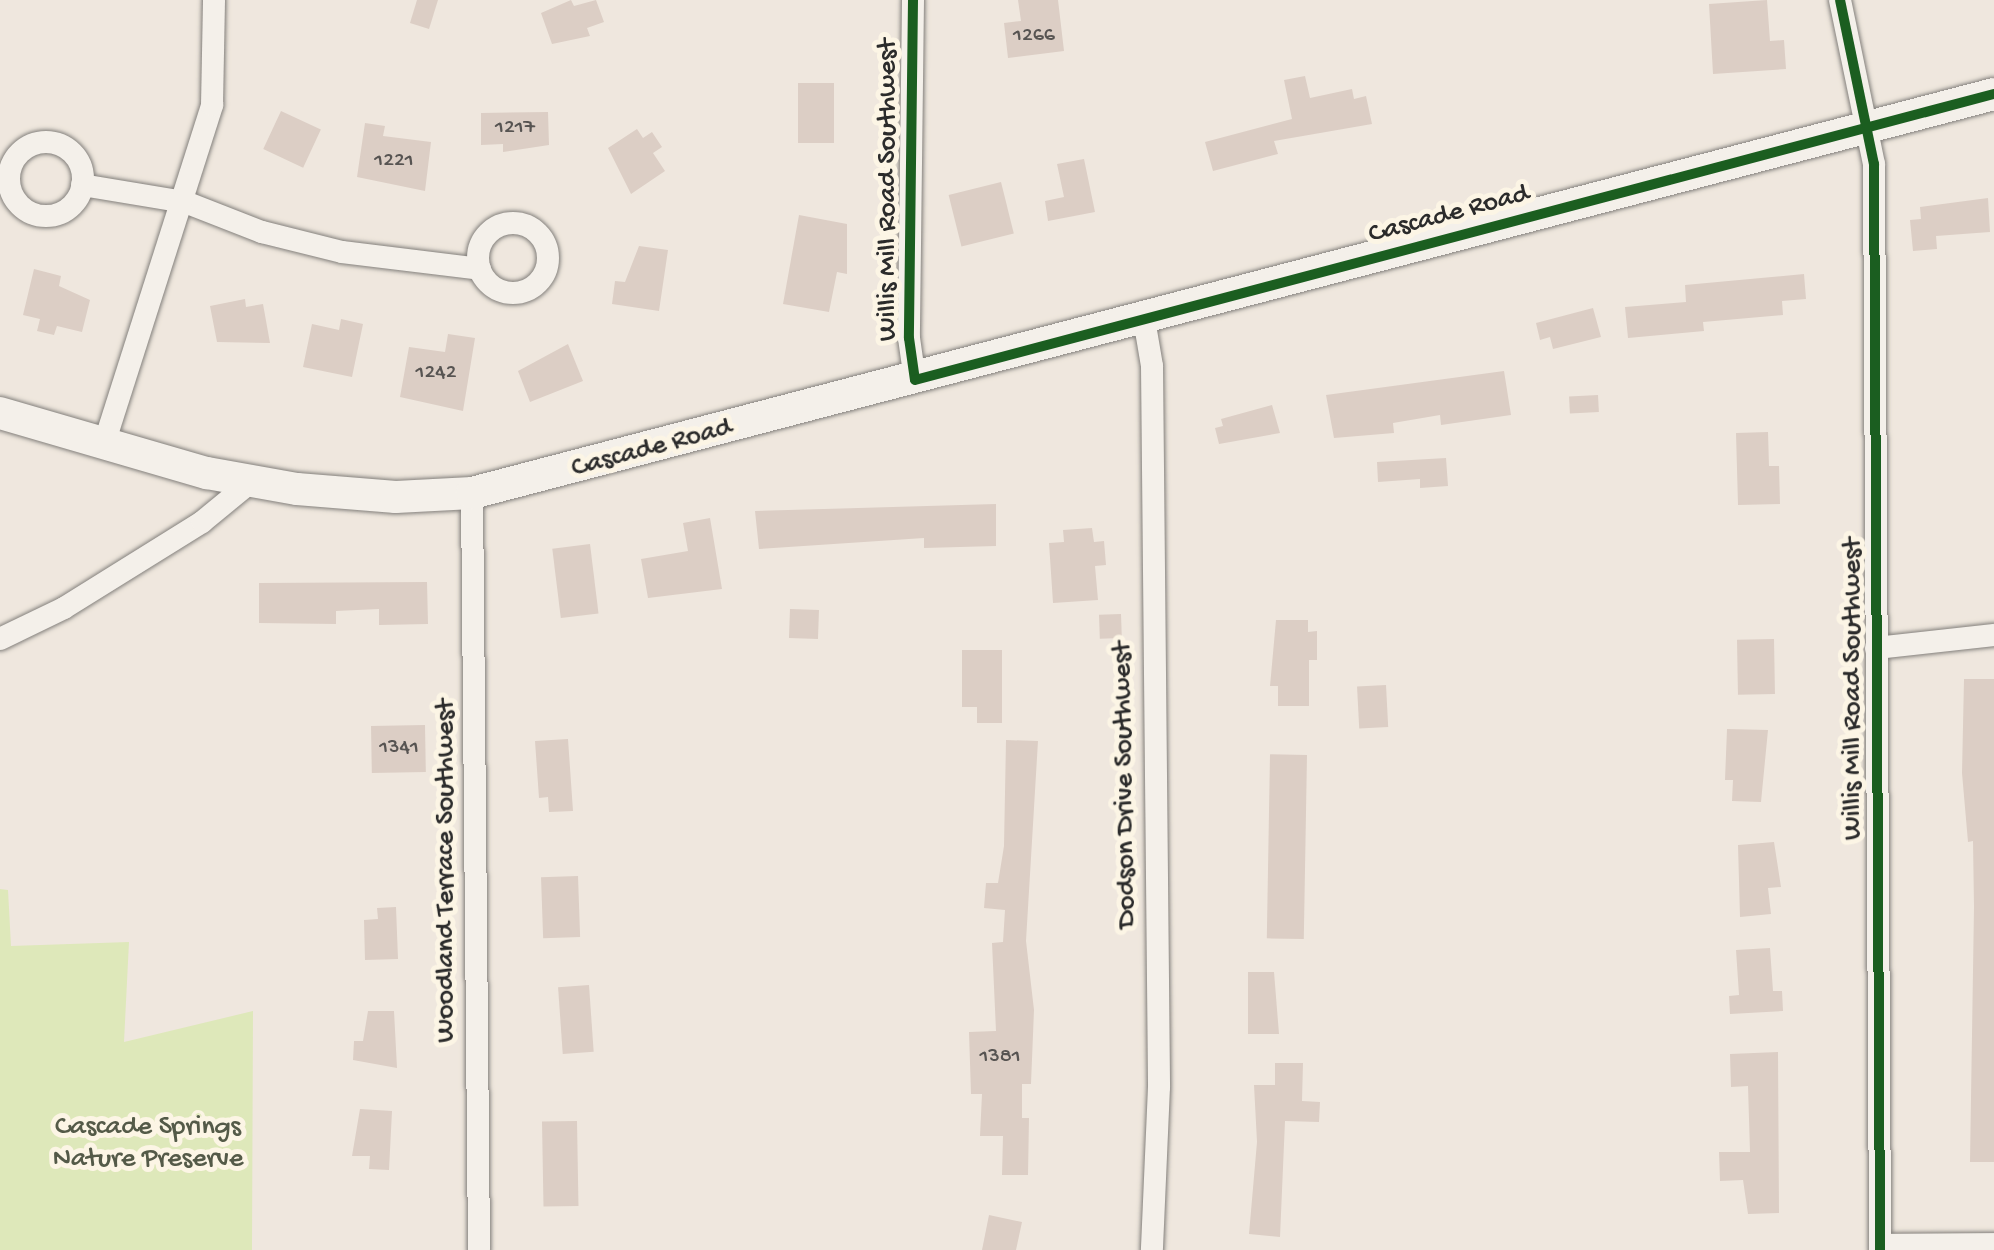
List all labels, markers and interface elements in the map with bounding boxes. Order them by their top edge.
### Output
house number: 1266 [1013,24,1055,50]
street label: Willis Mill Road Southwest [872,39,906,341]
house number: 1217 [495,116,535,142]
house number: 1221 [374,149,414,175]
street label: Cascade Road [1365,177,1533,253]
house number: 1242 [416,361,456,387]
street label: Cascade Road [568,411,736,487]
street label: Willis Mill Road Southwest [1837,538,1871,840]
street label: Dodson Drive Southwest [1107,641,1145,929]
street label: Woodland Terrace Southwest [430,699,464,1043]
house number: 1341 [379,736,419,762]
house number: 1381 [979,1045,1021,1071]
park label: Cascade Springs Nature Preserve [53,1111,243,1177]

